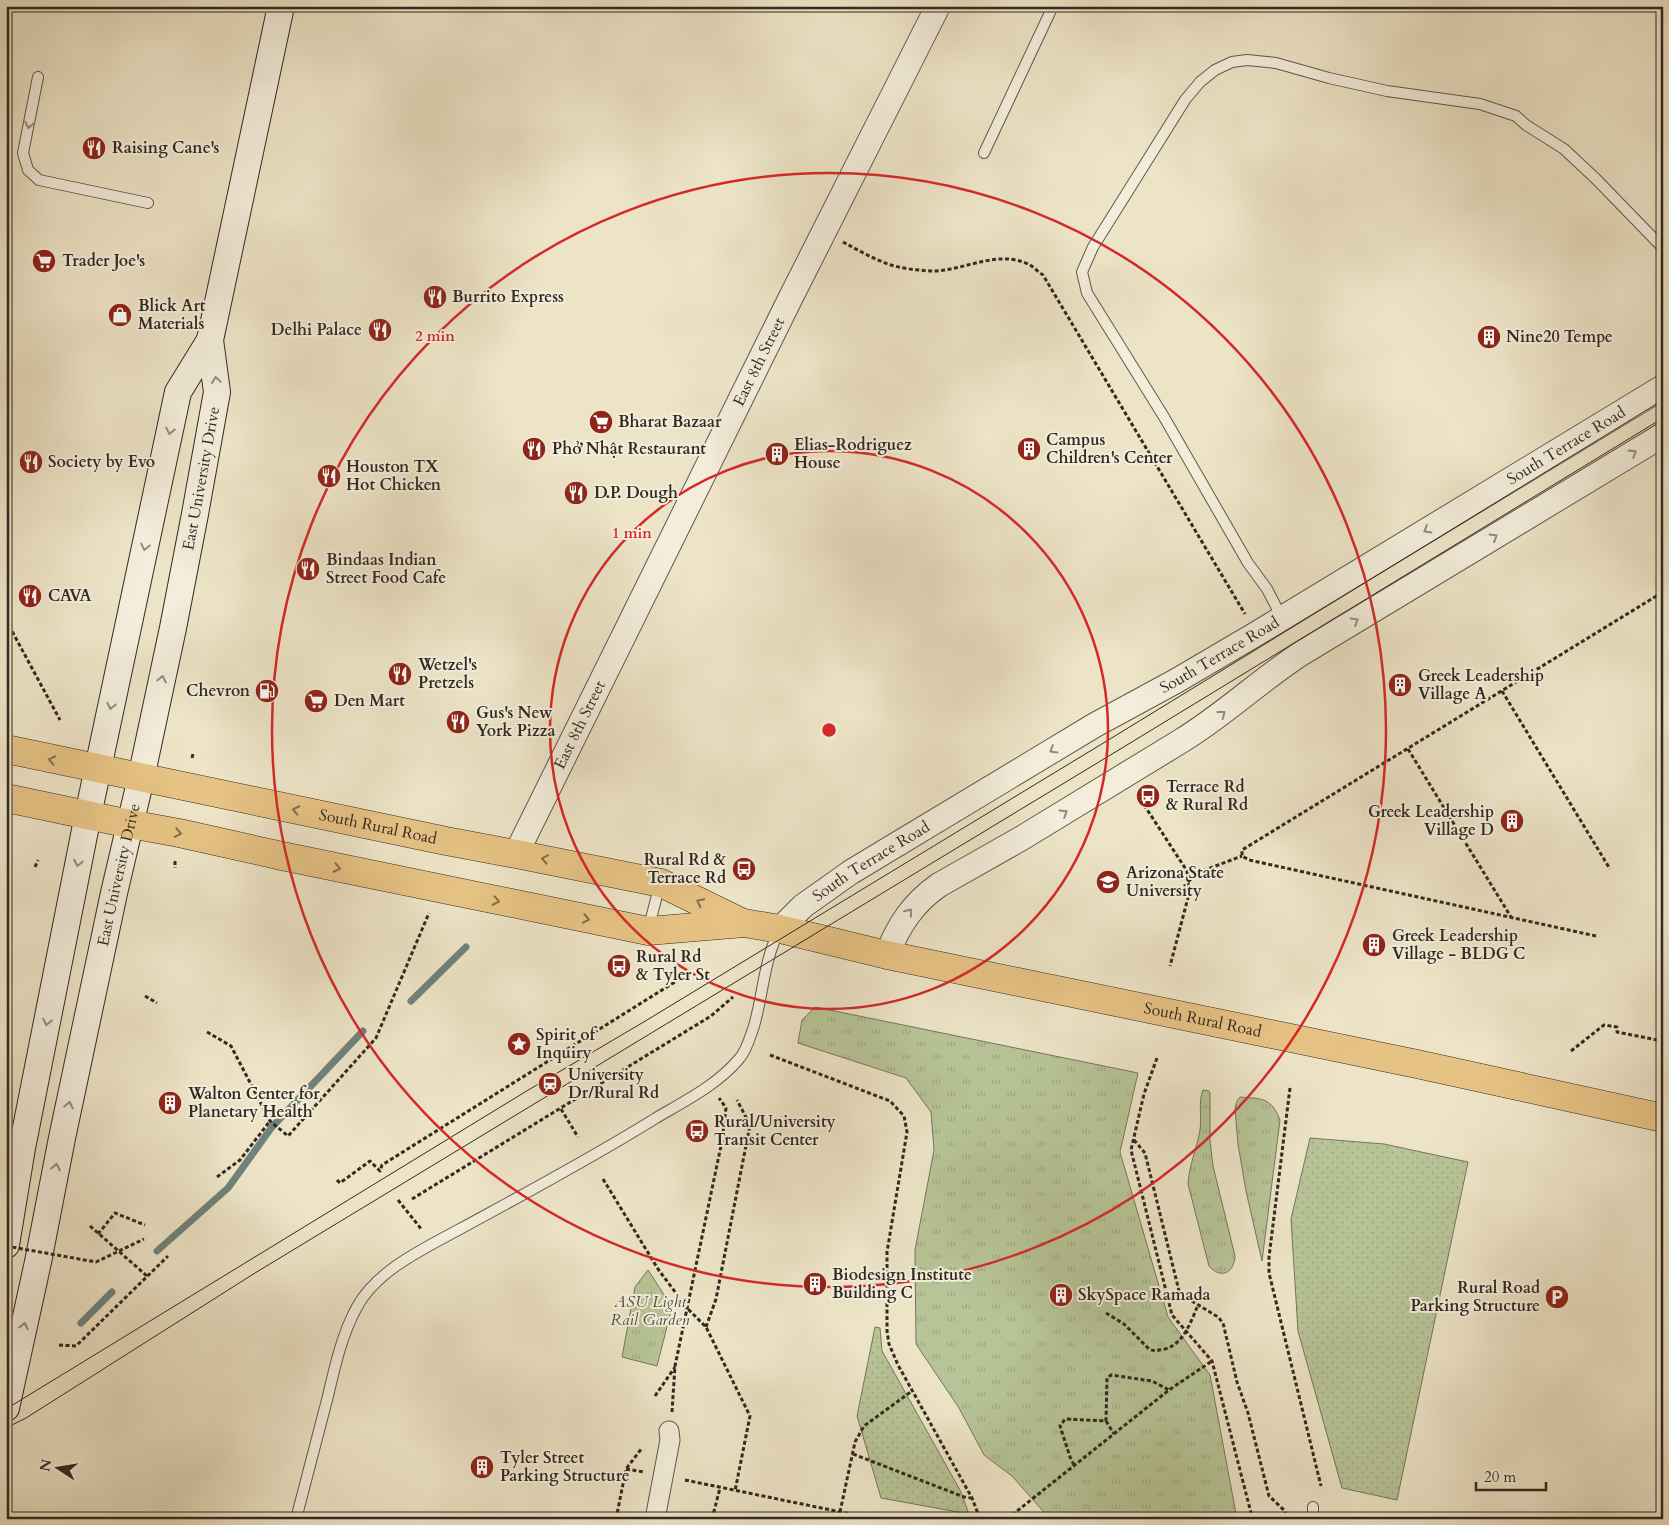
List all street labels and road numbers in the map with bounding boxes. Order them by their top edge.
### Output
street label: East 8th Street [728,314,790,410]
street label: South Terrace Road [1503,401,1630,490]
street label: East University Drive [177,405,225,552]
street label: South Terrace Road [1156,611,1284,699]
street label: East 8th Street [549,677,611,773]
street label: East University Drive [92,801,146,948]
street label: South Rural Road [317,804,439,850]
street label: South Terrace Road [808,816,934,907]
street label: South Rural Road [1142,997,1264,1043]

